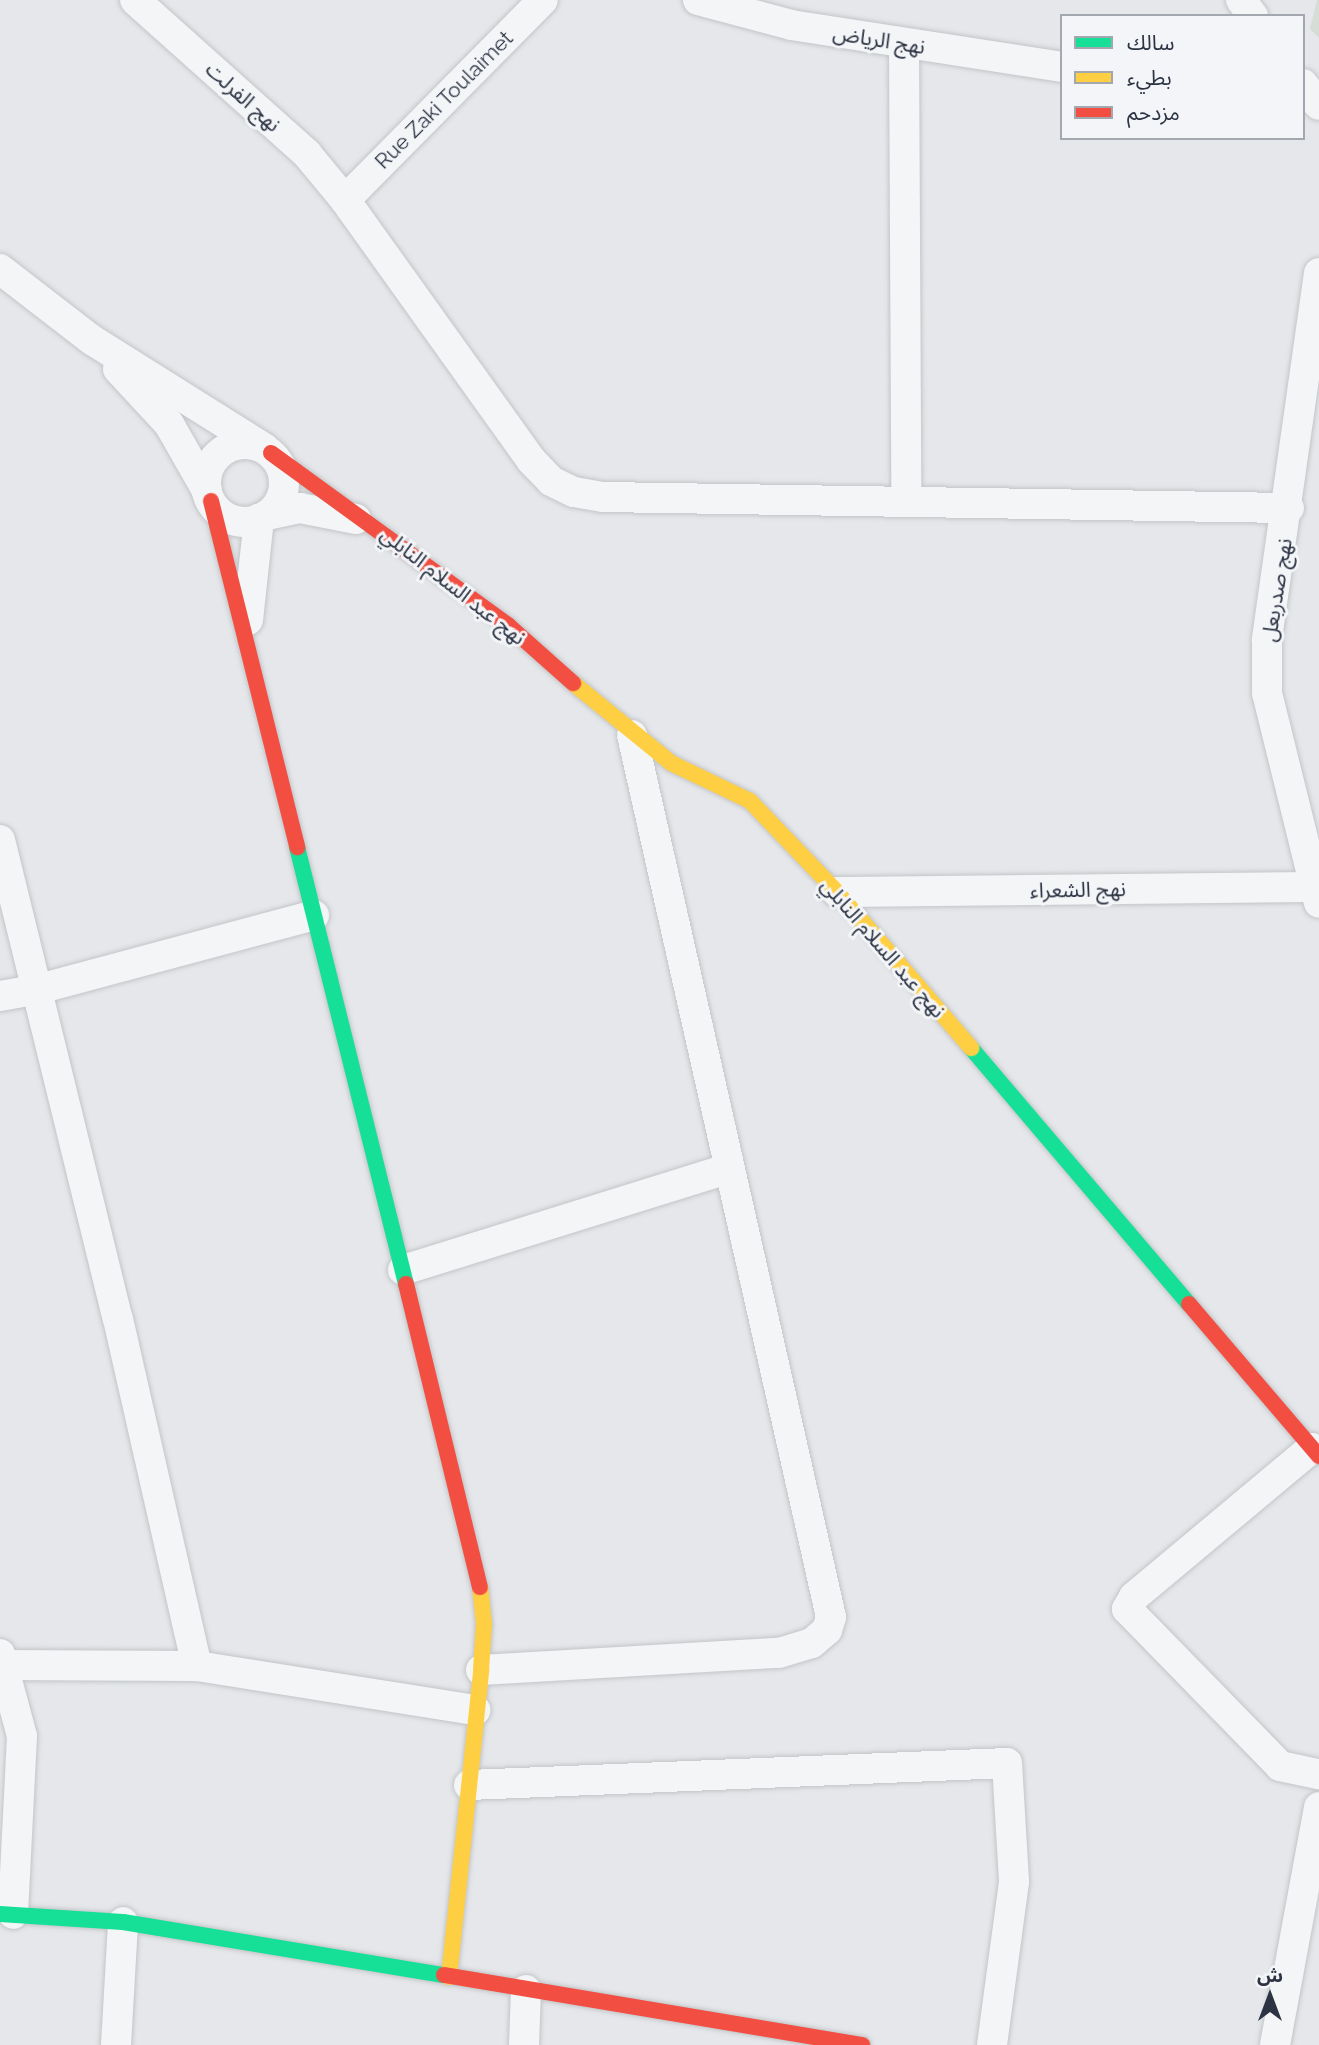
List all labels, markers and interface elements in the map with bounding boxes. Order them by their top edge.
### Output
legend [1060,14,1305,140]
street label: نهج الرياض [831,20,927,60]
street label: Rue Zaki Toulaimet [370,26,518,174]
text: سالك [1127,30,1174,55]
street label: نهج الفرلت [200,57,286,137]
text: بطيء [1127,65,1172,90]
text: مزدحم [1127,100,1180,125]
street label: نهج عبد السلام النابلي [375,522,531,650]
street label: نهج صدربعل [1256,536,1298,644]
street label: نهج عبد السلام النابلي [815,873,951,1023]
street label: نهج الشعراء [1030,877,1126,903]
north arrow [1235,1961,1305,2031]
text: ش [1257,1964,1283,1986]

